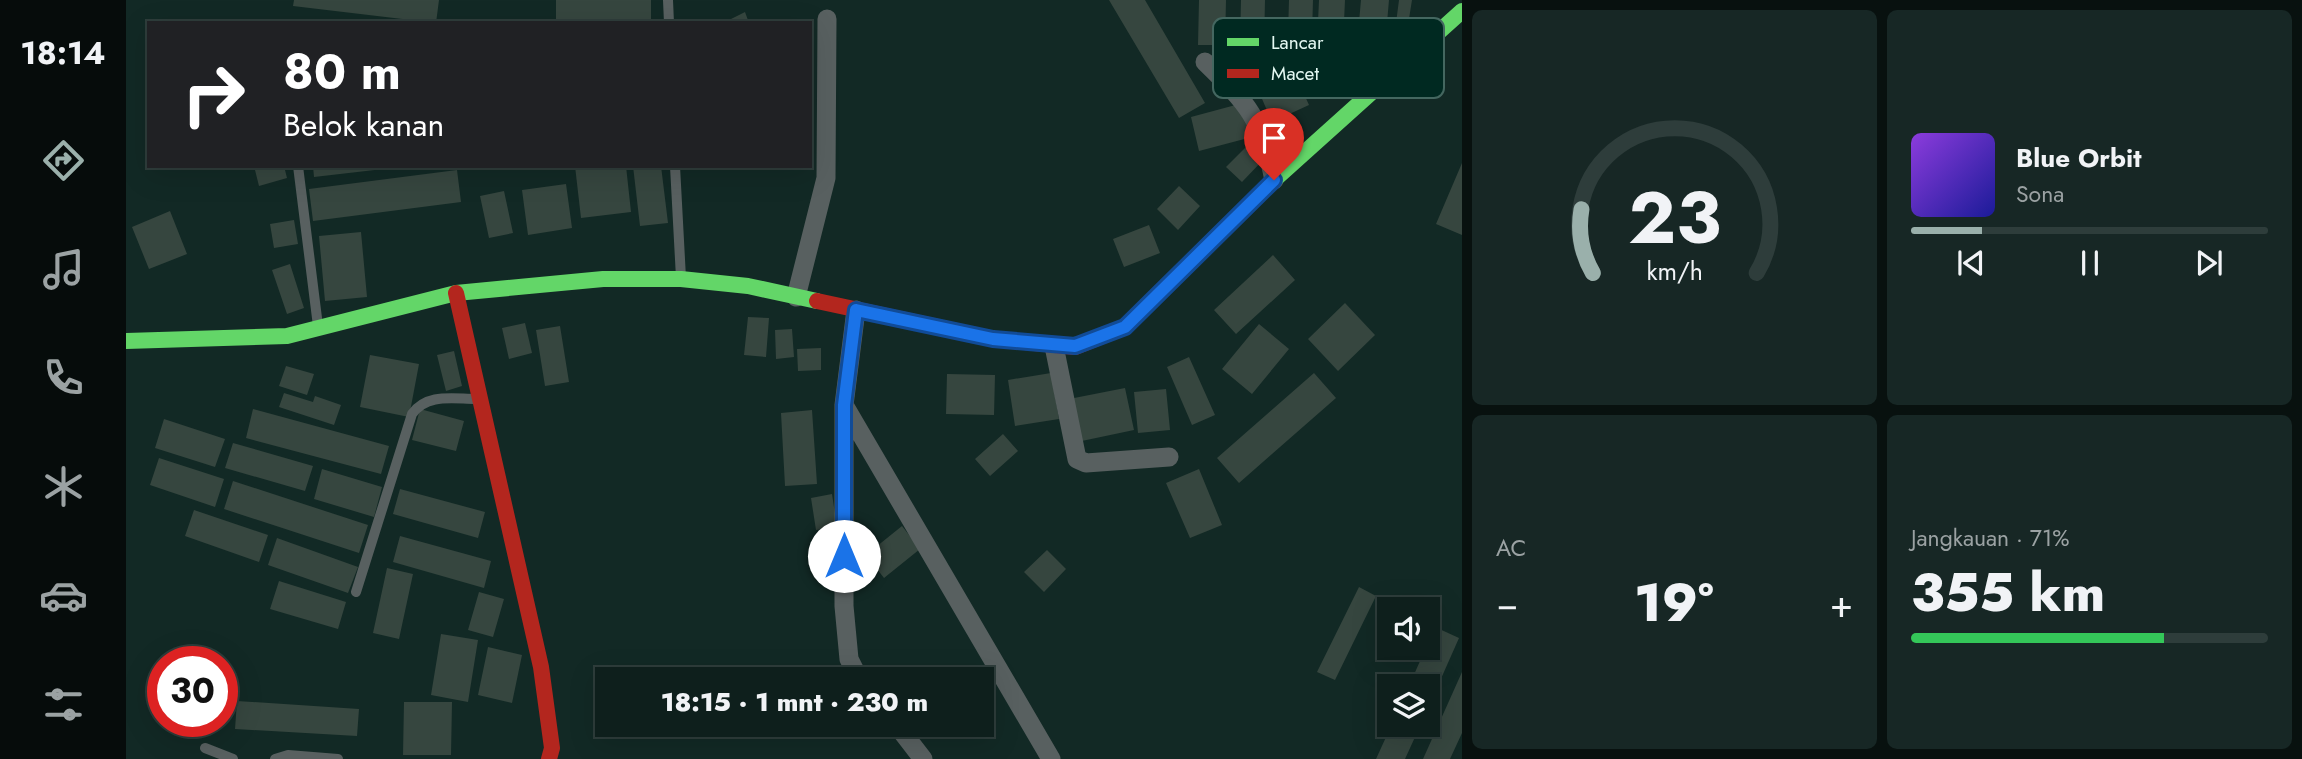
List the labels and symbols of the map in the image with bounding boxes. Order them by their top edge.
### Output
legend [1213,18,1444,98]
text: Lancar [1271,29,1324,56]
text: Macet [1271,60,1319,87]
pin [1244,108,1304,180]
position arrow [807,519,881,593]
speed limit sign: 30 [147,646,238,737]

